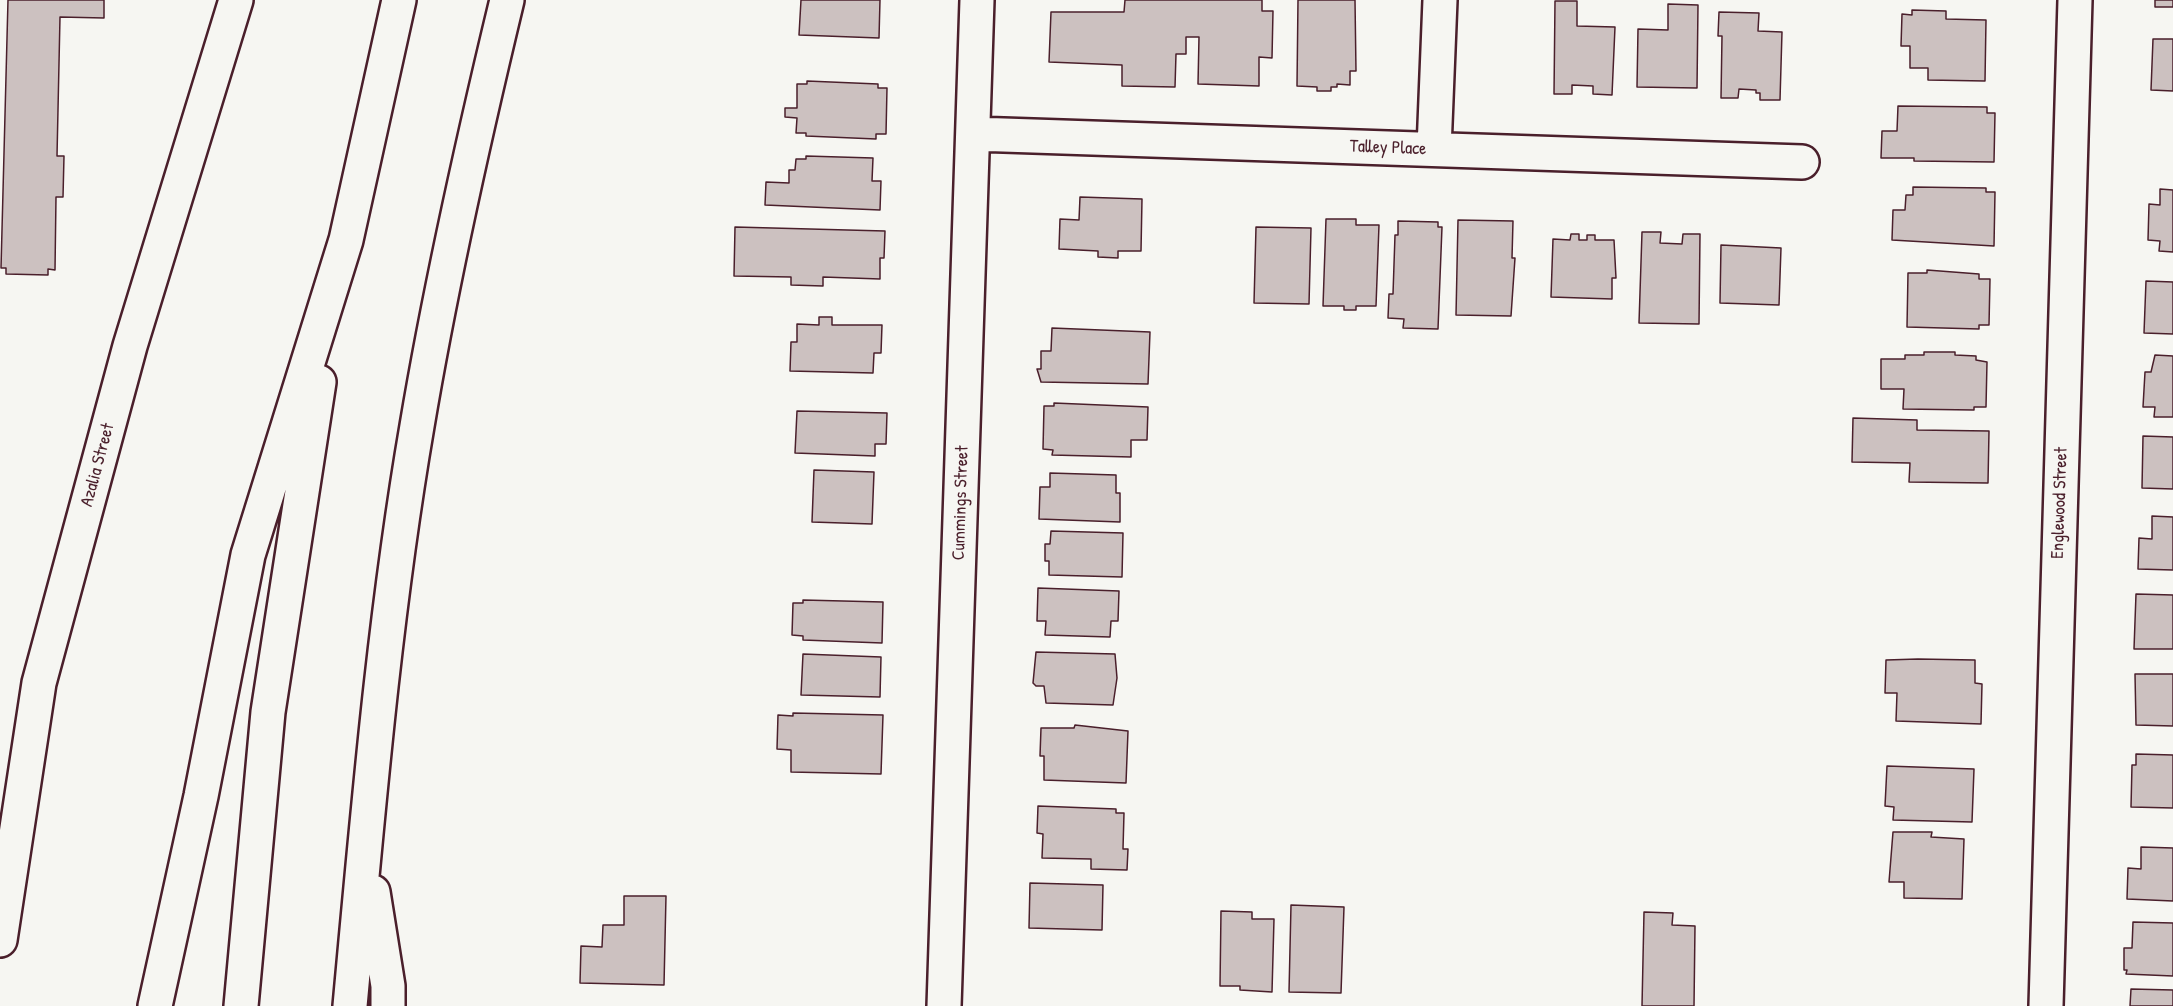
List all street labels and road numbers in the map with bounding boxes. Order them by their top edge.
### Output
street label: Talley Place [1349,136,1427,160]
street label: Azalia Street [77,421,119,509]
street label: Cummings Street [948,445,974,561]
street label: Englewood Street [2047,447,2073,559]

